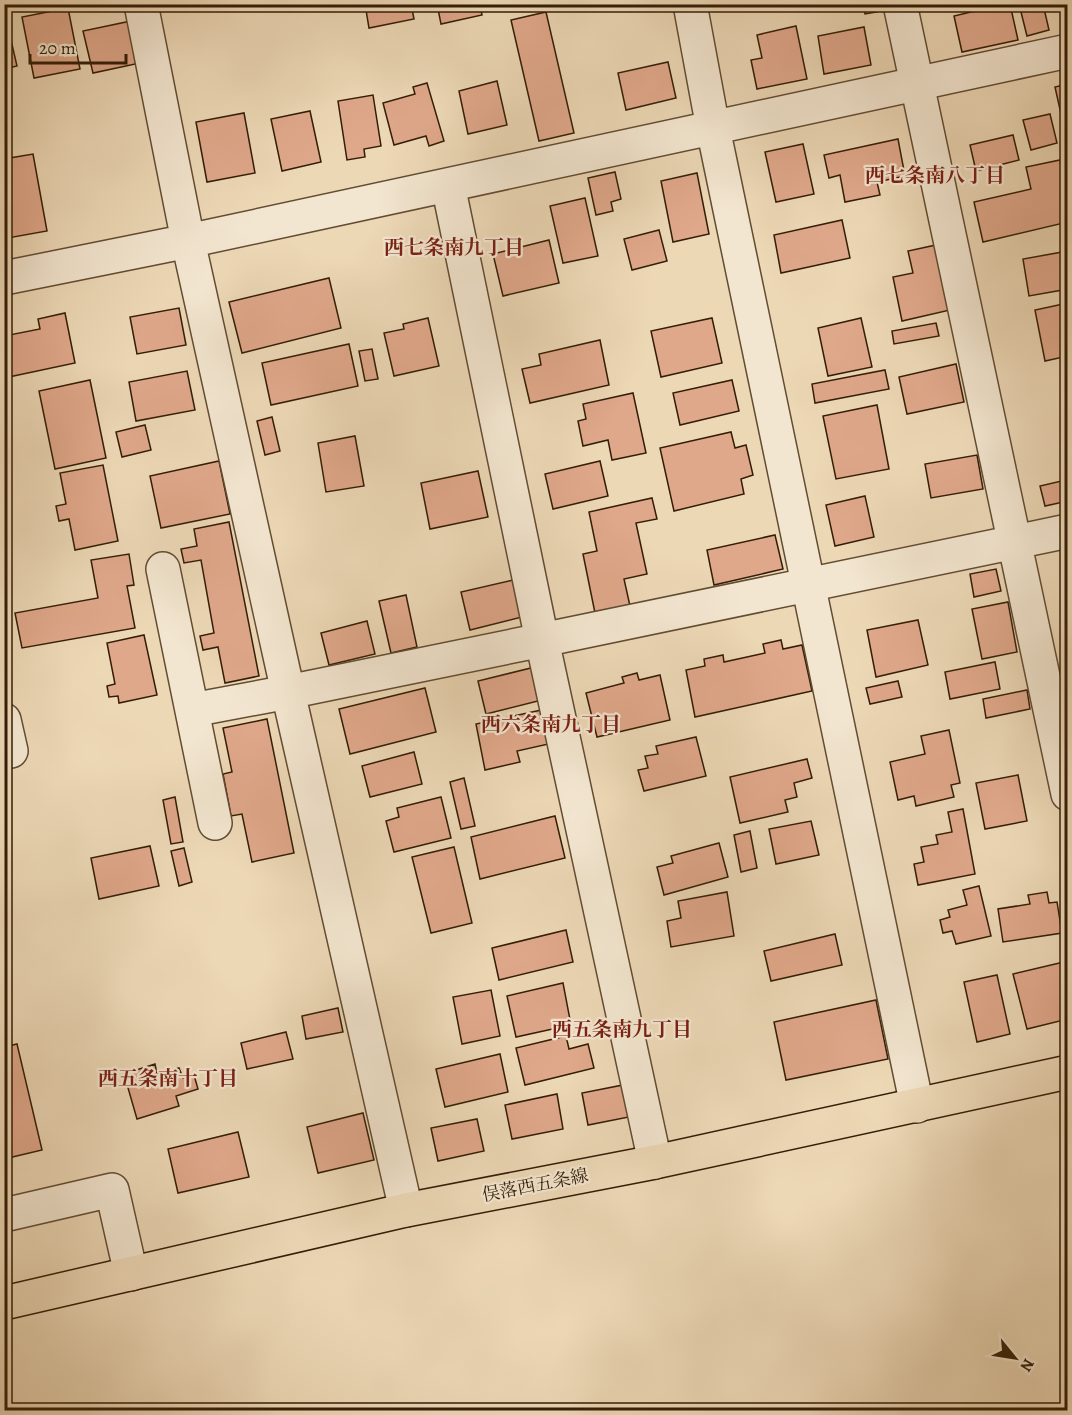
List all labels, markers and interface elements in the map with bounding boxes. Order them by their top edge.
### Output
scale bar [30,27,126,65]
text: 20 m [39,36,76,60]
district label: 西七条南八丁目 [865,162,1005,189]
district label: 西七条南九丁目 [384,234,524,261]
district label: 西六条南九丁目 [481,711,621,738]
district label: 西五条南九丁目 [552,1016,692,1043]
district label: 西五条南十丁目 [98,1065,238,1092]
street label: 俣落西五条線 [480,1163,590,1207]
north arrow [985,1328,1045,1388]
text: N [1015,1354,1040,1376]

